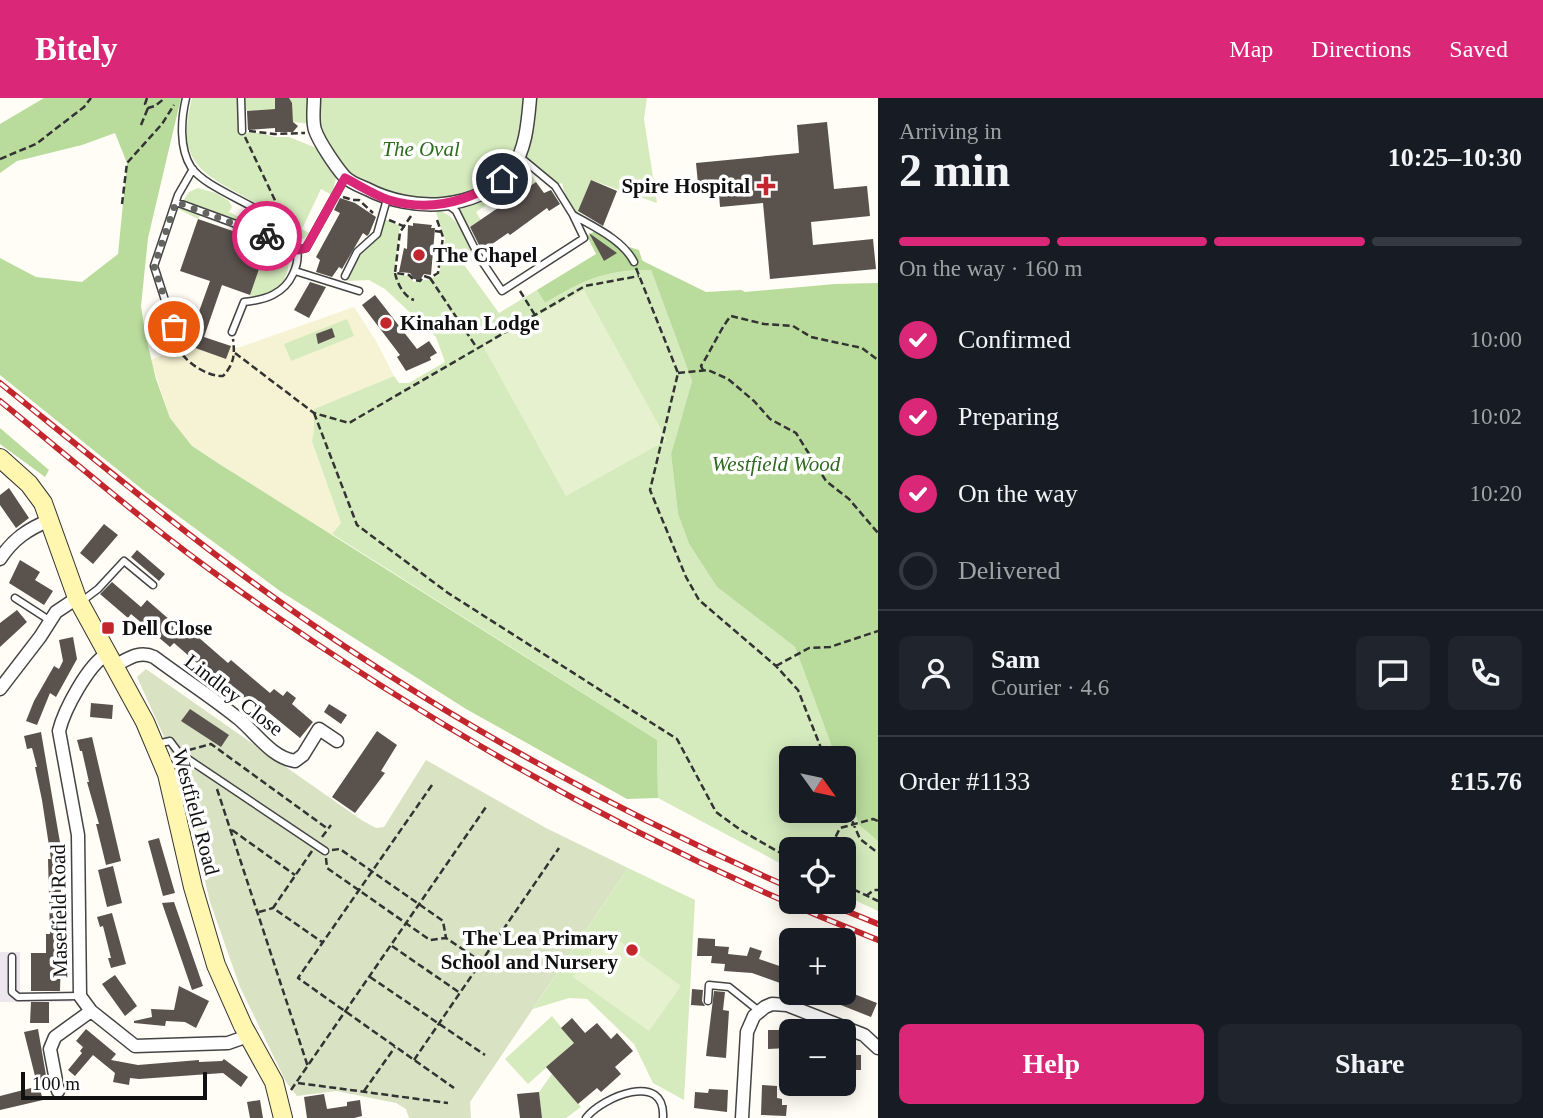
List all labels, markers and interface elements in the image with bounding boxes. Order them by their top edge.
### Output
text: Bitely [35,31,117,67]
text: Map [1229,36,1273,62]
text: Directions [1311,36,1411,62]
text: Saved [1449,36,1508,62]
text: Arriving in [899,119,1002,144]
park label: The Oval [382,137,460,161]
text: 10:25–10:30 [1388,143,1522,172]
text: 2 min [899,145,1010,196]
pin [472,149,532,209]
icon: home [483,160,521,198]
place label: Spire Hospital [621,174,750,198]
marker: Spire Hospital [756,176,776,196]
courier [232,201,302,271]
icon: bike [248,217,286,255]
place label: The Chapel [433,243,538,267]
marker: The Chapel [411,247,427,263]
text: On the way · 160 m [899,256,1082,281]
pin [144,297,204,357]
icon: bag [155,308,193,346]
place label: Kinahan Lodge [400,311,539,335]
marker: Kinahan Lodge [378,315,394,331]
icon: check [899,321,937,359]
text: Confirmed [958,325,1071,354]
text: 10:00 [1470,327,1522,352]
icon: check [899,398,937,436]
text: Preparing [958,402,1059,431]
text: 10:02 [1470,404,1522,429]
park label: Westfield Wood [712,452,841,476]
icon: check [899,475,937,513]
text: On the way [958,479,1078,508]
text: 10:20 [1470,481,1522,506]
text: Delivered [958,556,1061,585]
place label: Dell Close [122,616,212,640]
marker: Dell Close [100,620,116,636]
button: person [899,636,973,710]
button: chat [1356,636,1430,710]
button: phone [1448,636,1522,710]
text: Sam [991,645,1040,674]
street label: Lindley Close [180,649,288,741]
text: Courier · 4.6 [991,675,1109,700]
street label: Westfield Road [168,746,224,878]
north arrow [779,746,856,822]
map controls [779,746,856,1096]
text: Order #1133 [899,767,1030,796]
text: £15.76 [1451,767,1522,796]
button: locate [779,837,856,914]
street label: Masefield Road [46,844,72,978]
place label: The Lea Primary School and Nursery [441,926,618,974]
button: + [779,928,856,1005]
marker: The Lea Primary School and Nursery [624,942,640,958]
button: − [779,1019,856,1096]
button: Help [899,1024,1204,1104]
button: Share [1218,1024,1522,1104]
scale bar [21,1069,206,1101]
text: 100 m [32,1073,80,1094]

